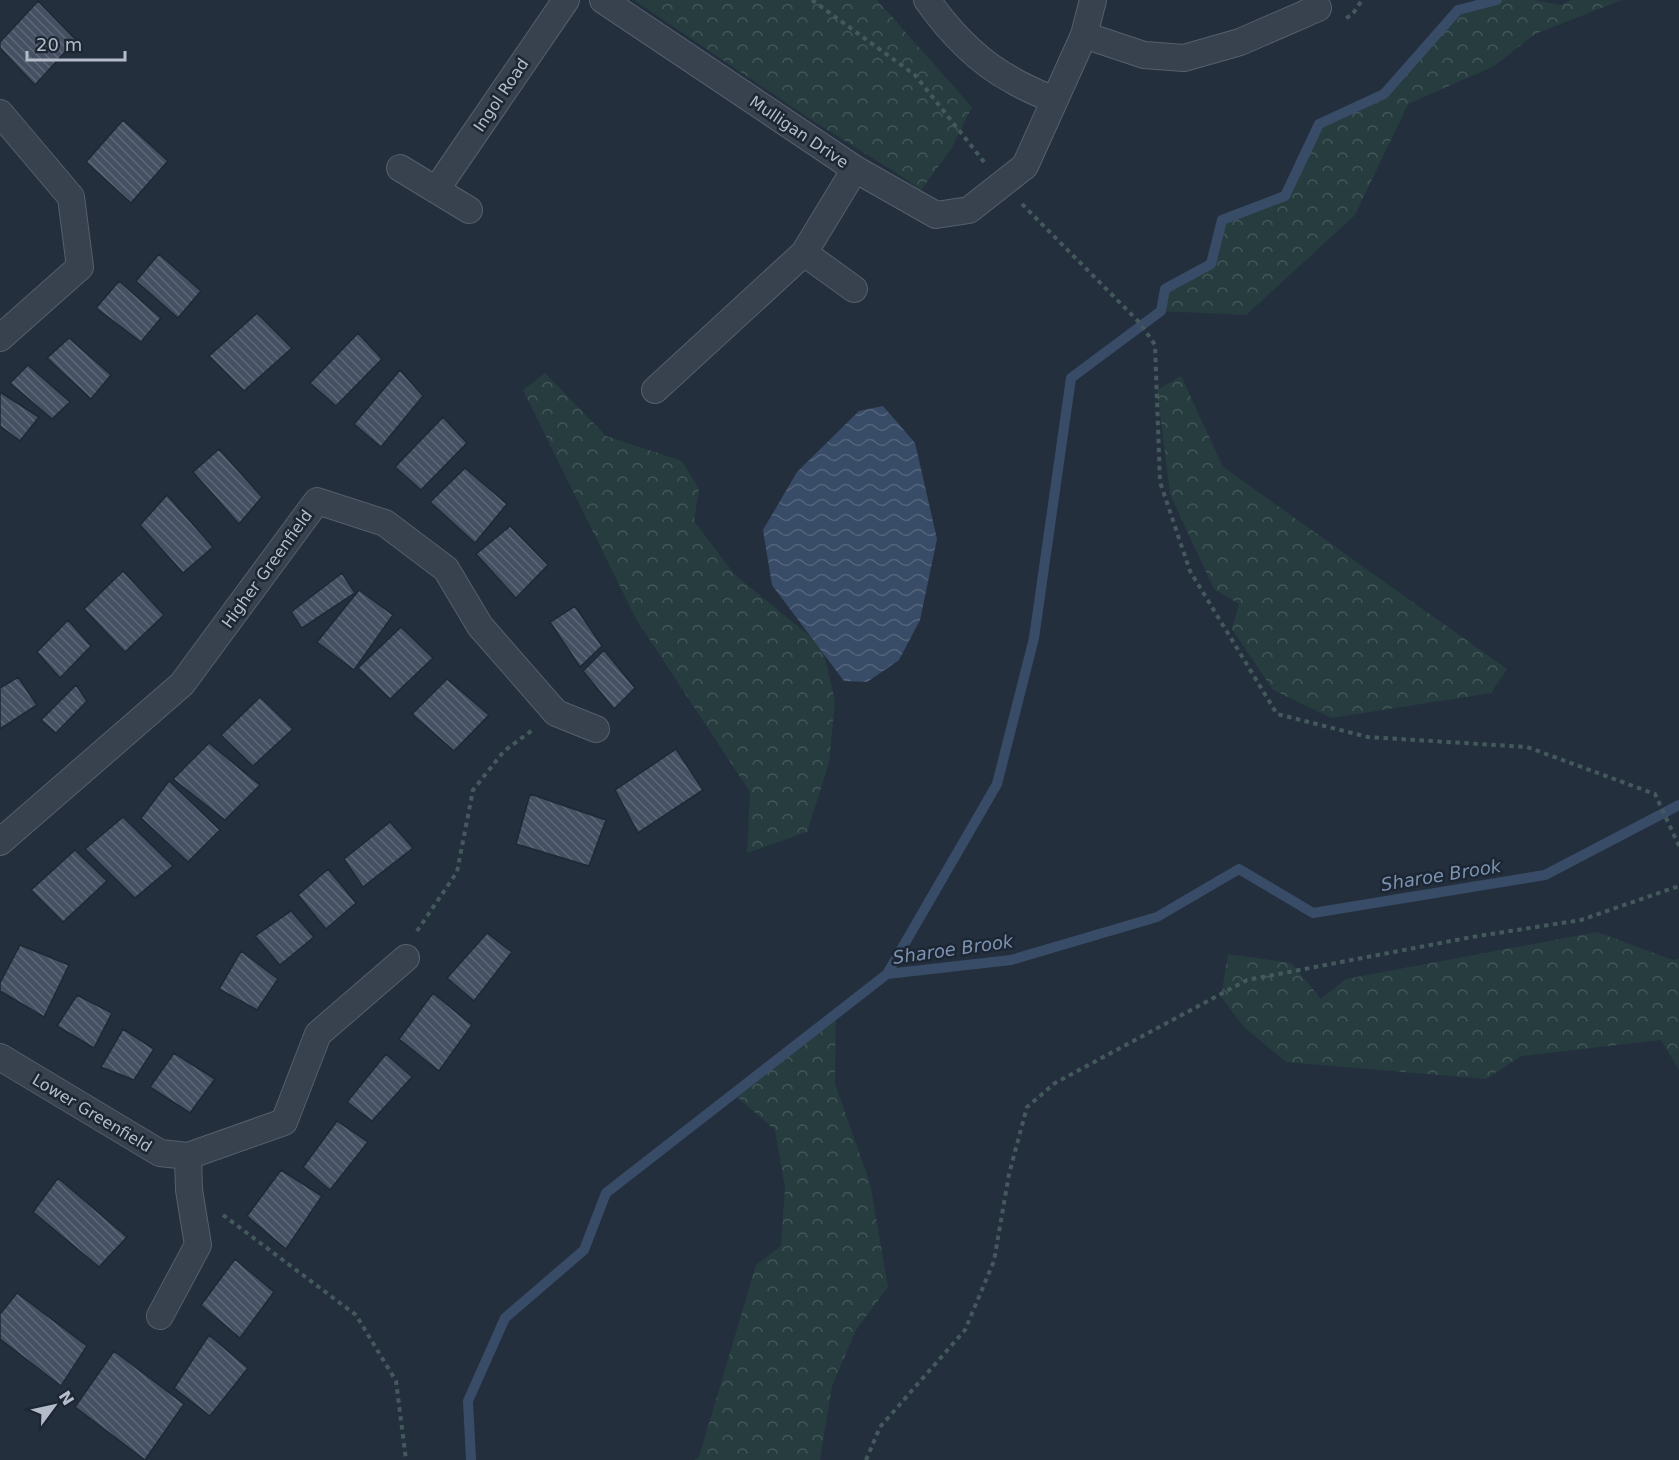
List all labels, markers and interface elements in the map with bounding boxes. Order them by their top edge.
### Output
scale bar [27,24,124,62]
text: 20 m [36,34,82,55]
street label: Ingol Road [470,55,532,135]
street label: Mulligan Drive [746,92,852,172]
street label: Higher Greenfield [218,506,316,632]
water label: Sharoe Brook [1379,855,1504,895]
water label: Sharoe Brook [891,930,1016,968]
street label: Lower Greenfield [29,1070,155,1156]
north arrow [24,1376,84,1436]
text: N [55,1387,78,1409]

